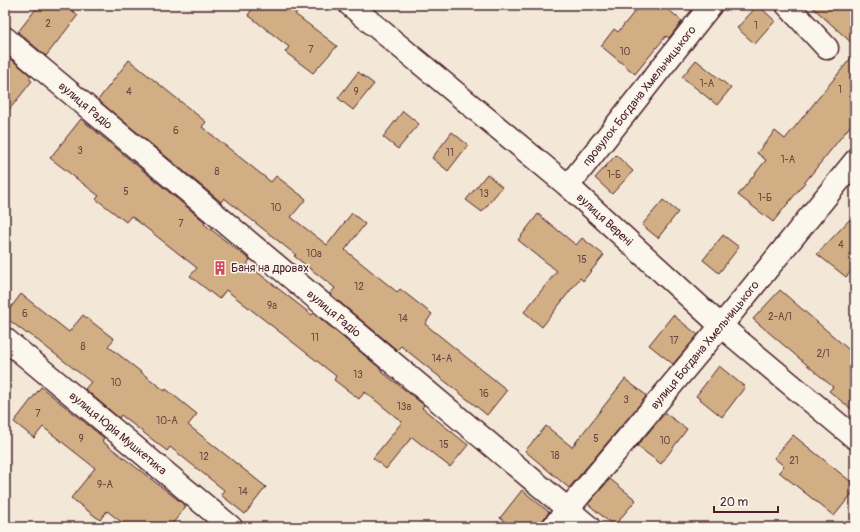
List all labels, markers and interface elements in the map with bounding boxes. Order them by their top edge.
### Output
house number: 2 [45,18,51,30]
house number: 1 [754,20,758,32]
street label: провулок Богдана Хмельницького [580,22,700,169]
house number: 7 [308,44,314,56]
house number: 10 [620,46,631,58]
house number: 1-А [700,78,715,90]
street label: вулиця Радіо [55,79,116,133]
house number: 1 [838,84,842,96]
house number: 4 [126,86,132,98]
house number: 9 [353,86,359,98]
house number: 6 [173,125,179,137]
house number: 3 [77,145,83,157]
house number: 11 [446,147,454,159]
house number: 1-А [781,154,796,166]
house number: 8 [214,166,220,178]
house number: 1-Б [607,169,621,181]
house number: 5 [123,186,129,198]
house number: 13 [479,188,489,200]
street label: вулиця Верені [573,190,636,249]
house number: 1-Б [758,192,772,204]
house number: 10 [271,202,282,214]
house number: 7 [178,218,184,230]
house number: 4 [838,239,844,251]
house number: 10а [306,248,322,260]
house number: 15 [577,254,587,266]
building icon: Баня на дровах [212,260,228,276]
place label: Баня на дровах [231,261,309,276]
street label: вулиця Богдана Хмельницького [648,277,763,413]
house number: 12 [354,281,364,293]
street label: вулиця Радіо [304,287,364,341]
house number: 9а [267,300,277,312]
house number: 6 [22,308,28,320]
house number: 2-А/1 [768,311,792,323]
house number: 14 [398,313,408,325]
house number: 11 [311,332,319,344]
house number: 17 [669,335,679,347]
house number: 8 [80,341,86,353]
house number: 2/1 [816,348,830,360]
house number: 14-А [432,353,453,365]
house number: 13 [353,369,363,381]
house number: 10 [111,377,122,389]
street label: вулиця Юрія Мушкетика [66,388,170,479]
house number: 16 [479,388,489,400]
house number: 3 [623,394,629,406]
house number: 13а [397,401,411,413]
house number: 7 [35,408,41,420]
house number: 10-А [156,415,178,427]
house number: 9 [78,433,84,445]
house number: 5 [593,433,599,445]
house number: 10 [660,435,671,447]
house number: 15 [439,439,449,451]
house number: 18 [551,450,559,462]
house number: 12 [199,451,209,463]
house number: 21 [789,455,799,467]
house number: 9-А [97,479,113,491]
house number: 14 [238,486,248,498]
scale bar [714,488,778,514]
text: 20 m [720,495,749,510]

